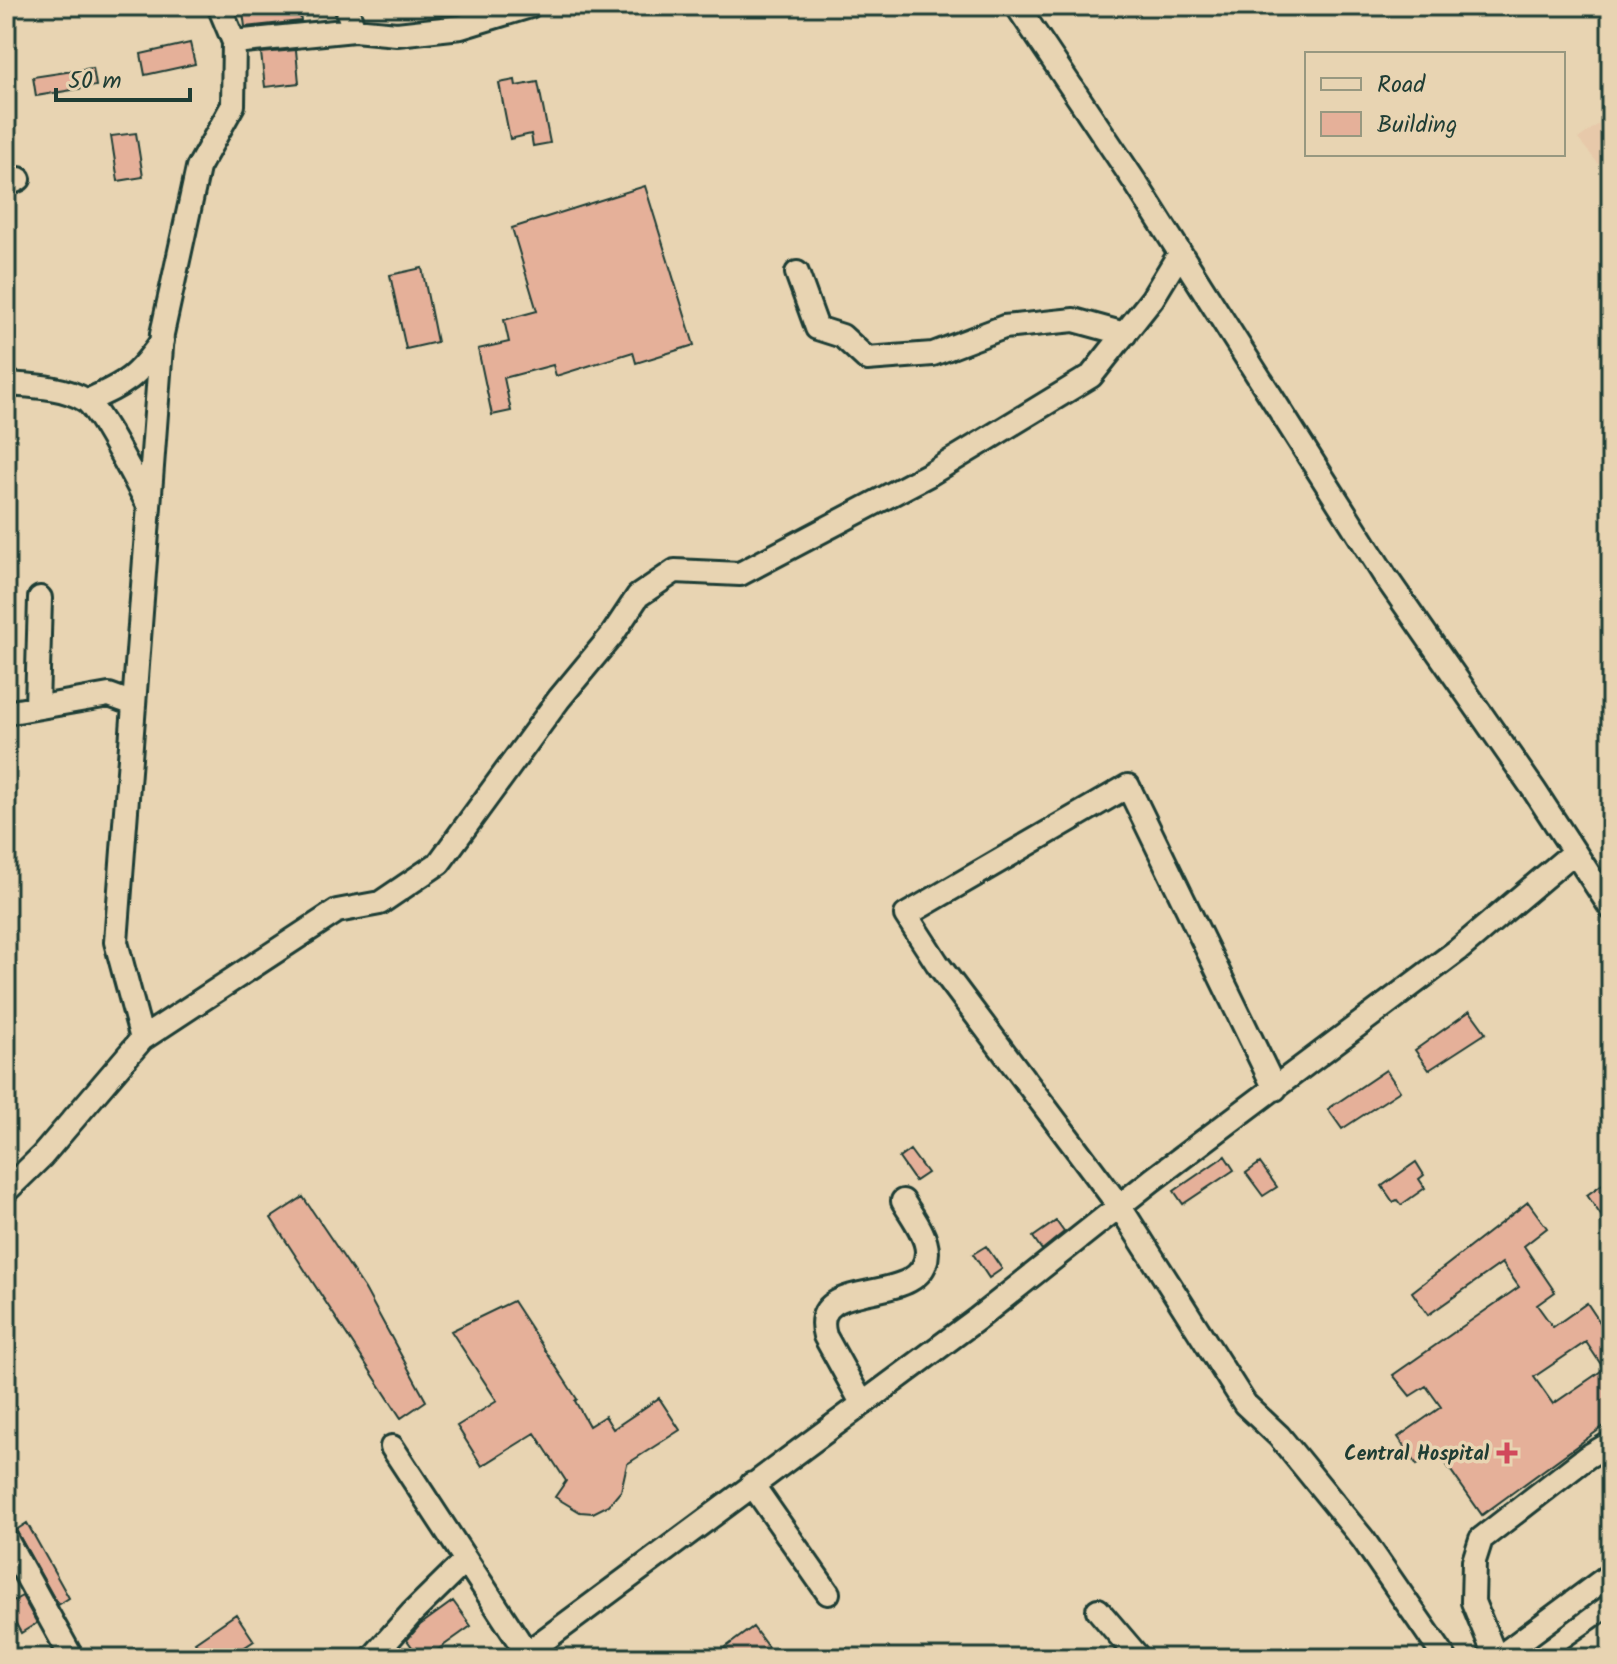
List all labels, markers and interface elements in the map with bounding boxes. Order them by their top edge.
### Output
scale bar [56,52,190,102]
legend [1305,52,1565,156]
text: 50 m [68,62,122,101]
text: Road [1377,66,1426,105]
text: Building [1377,106,1457,145]
place label: Central Hospital [1344,1439,1490,1471]
marker: Central Hospital [1496,1442,1518,1464]

